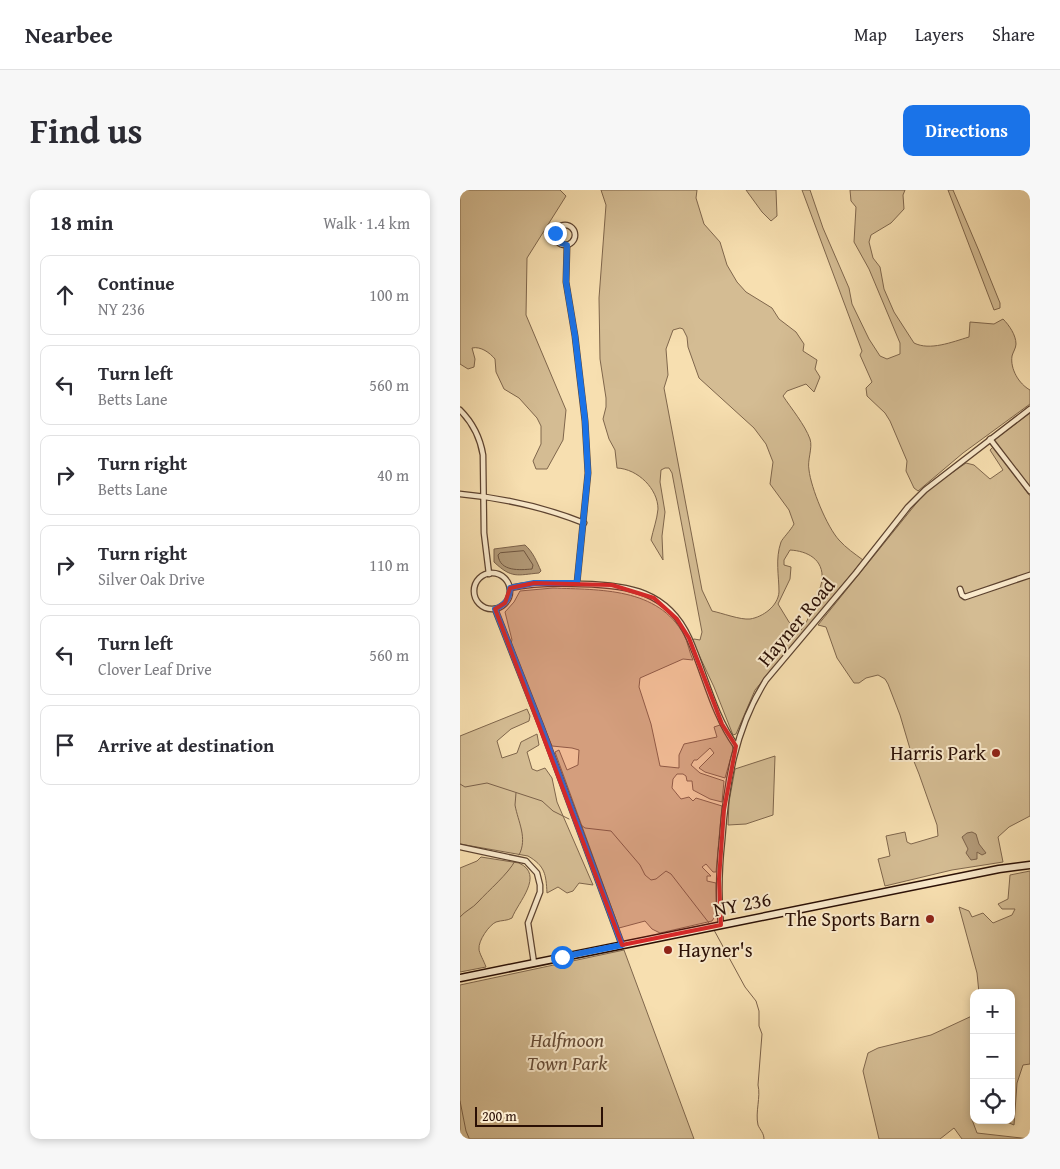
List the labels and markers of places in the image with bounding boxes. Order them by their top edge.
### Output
place label: Harris Park [890,738,987,767]
marker: Harris Park [990,747,1002,759]
place label: The Sports Barn [785,904,920,933]
marker: The Sports Barn [924,913,936,925]
place label: Hayner's [678,935,753,964]
marker: Hayner's [662,944,674,956]

